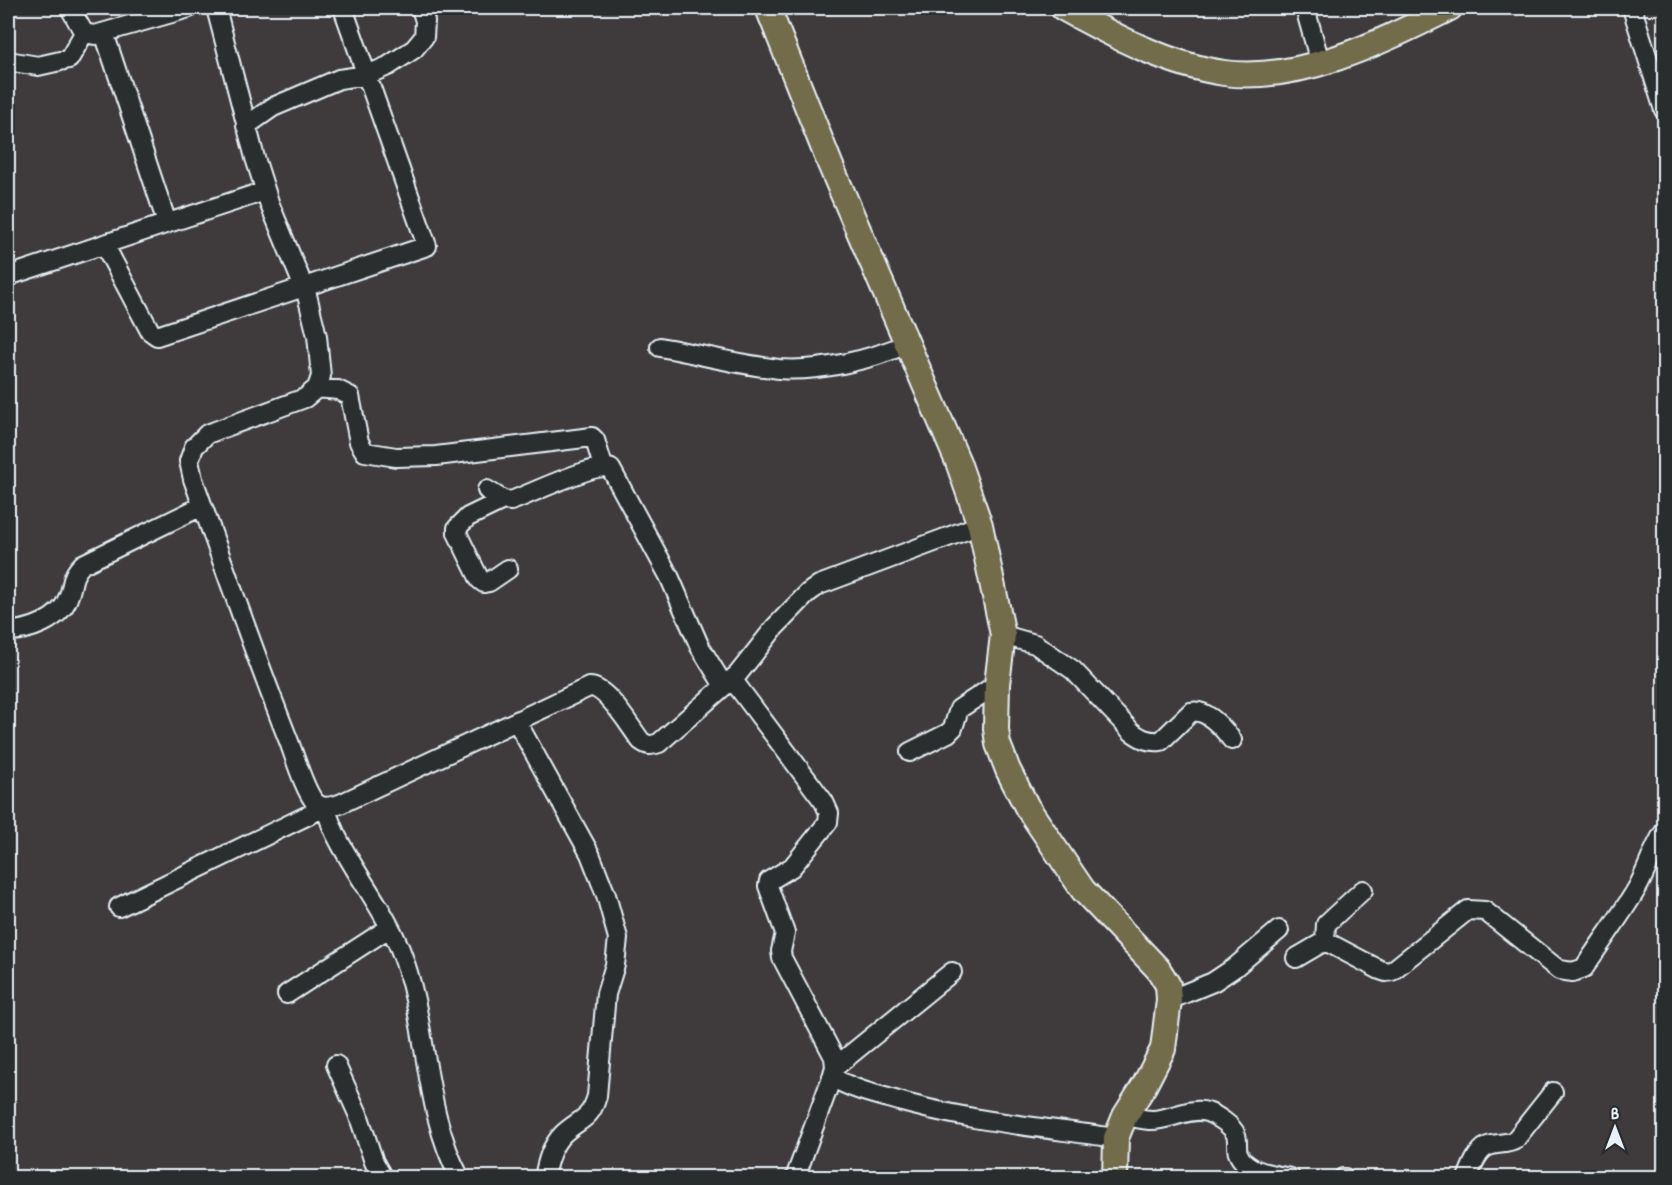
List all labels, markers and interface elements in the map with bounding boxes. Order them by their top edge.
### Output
north arrow [1585,1098,1645,1158]
text: B [1611,1102,1619,1124]

